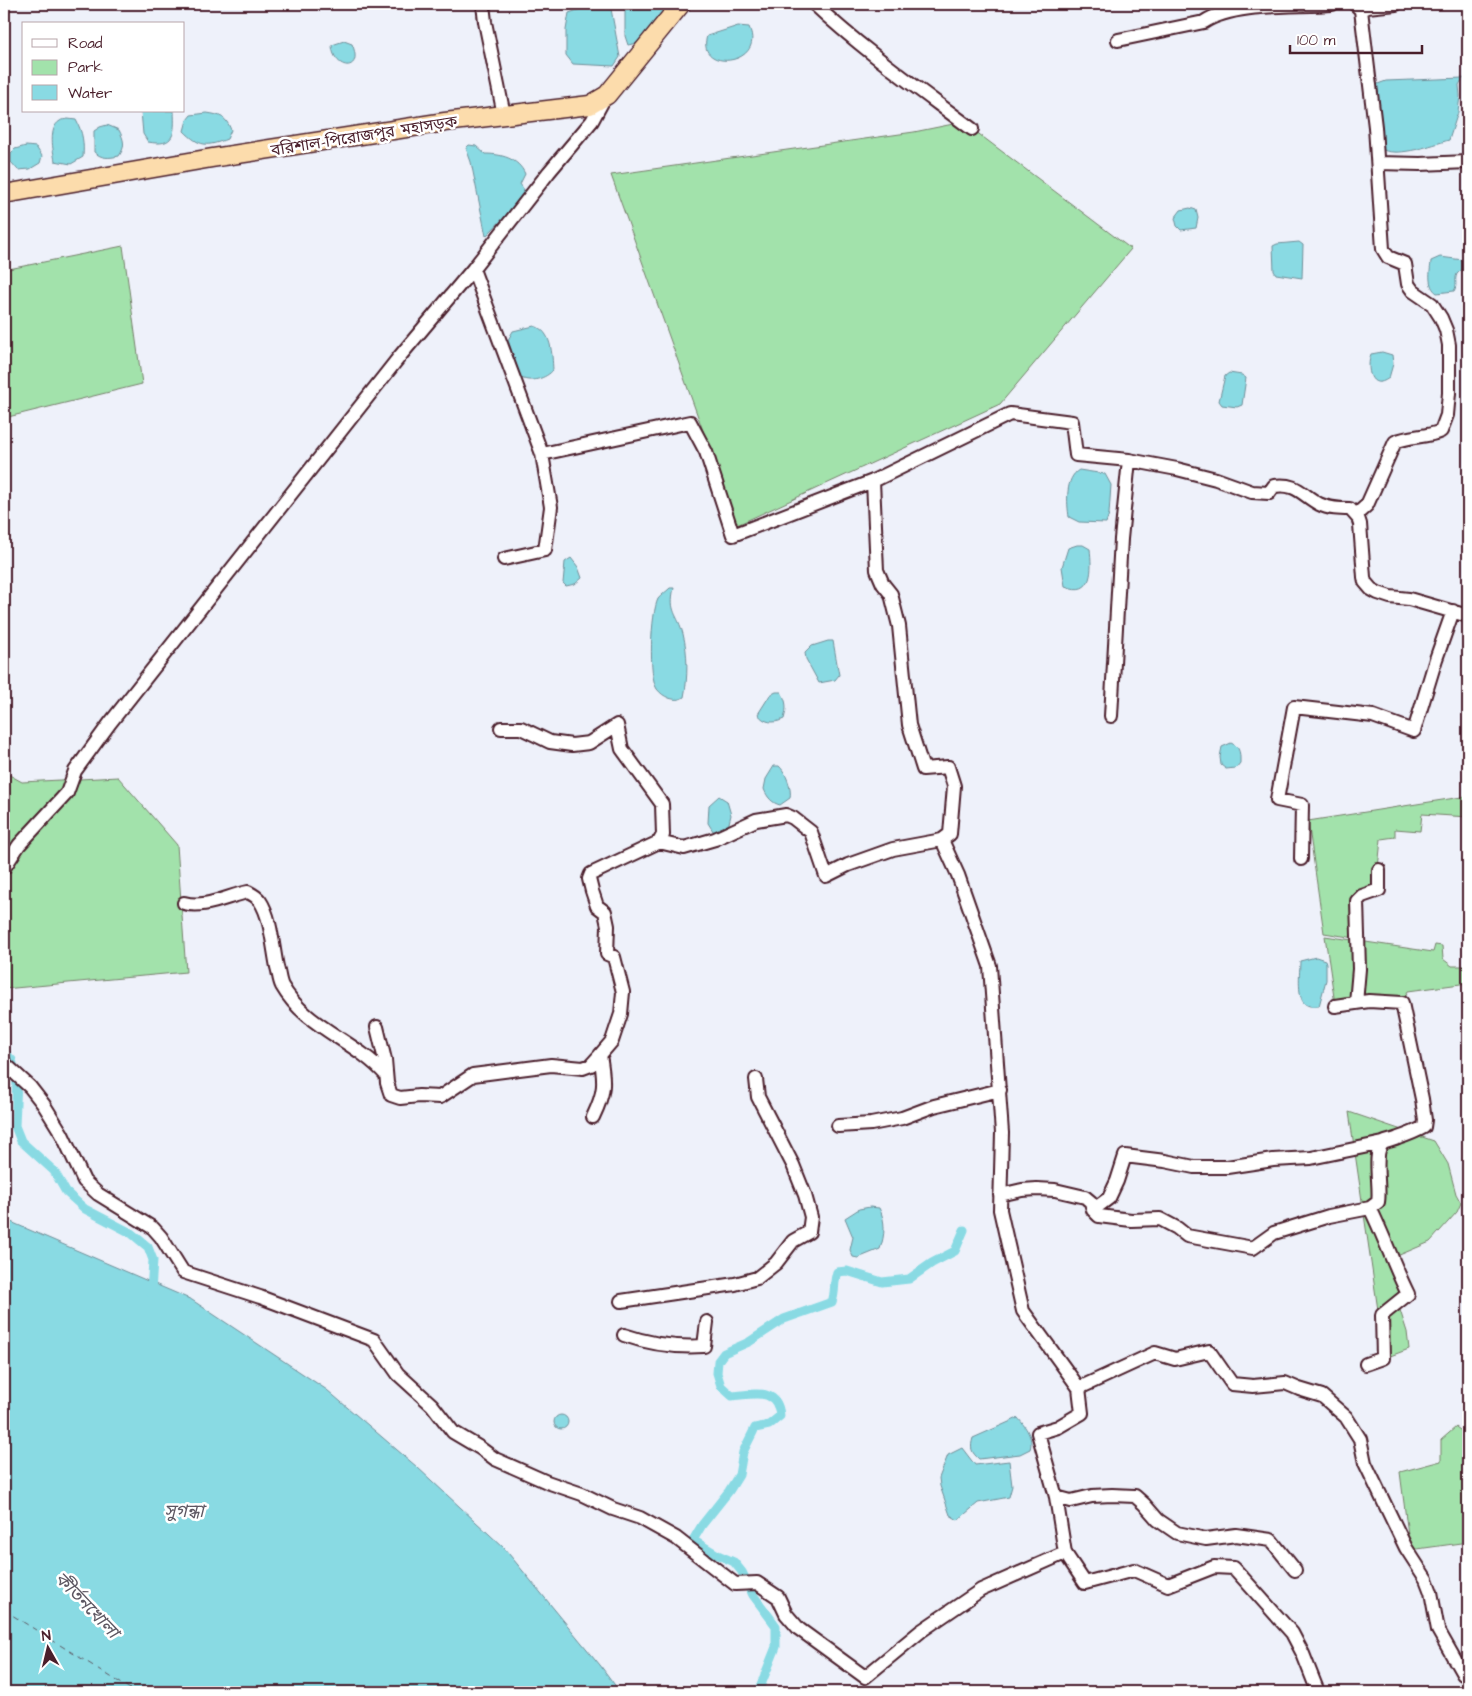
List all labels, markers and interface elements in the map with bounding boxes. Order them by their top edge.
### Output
legend [22,22,185,112]
scale bar [1290,22,1422,54]
text: 100 m [1297,30,1336,51]
text: Road [68,33,103,54]
text: Park [68,57,103,78]
text: Water [68,83,112,104]
street label: বরিশাল-পিরোজপুর মহাসড়ক [268,110,460,162]
water label: সুগন্ধা [164,1499,207,1524]
water label: কীর্তনখোলা [49,1567,127,1646]
north arrow [22,1624,72,1674]
text: N [41,1626,52,1647]

